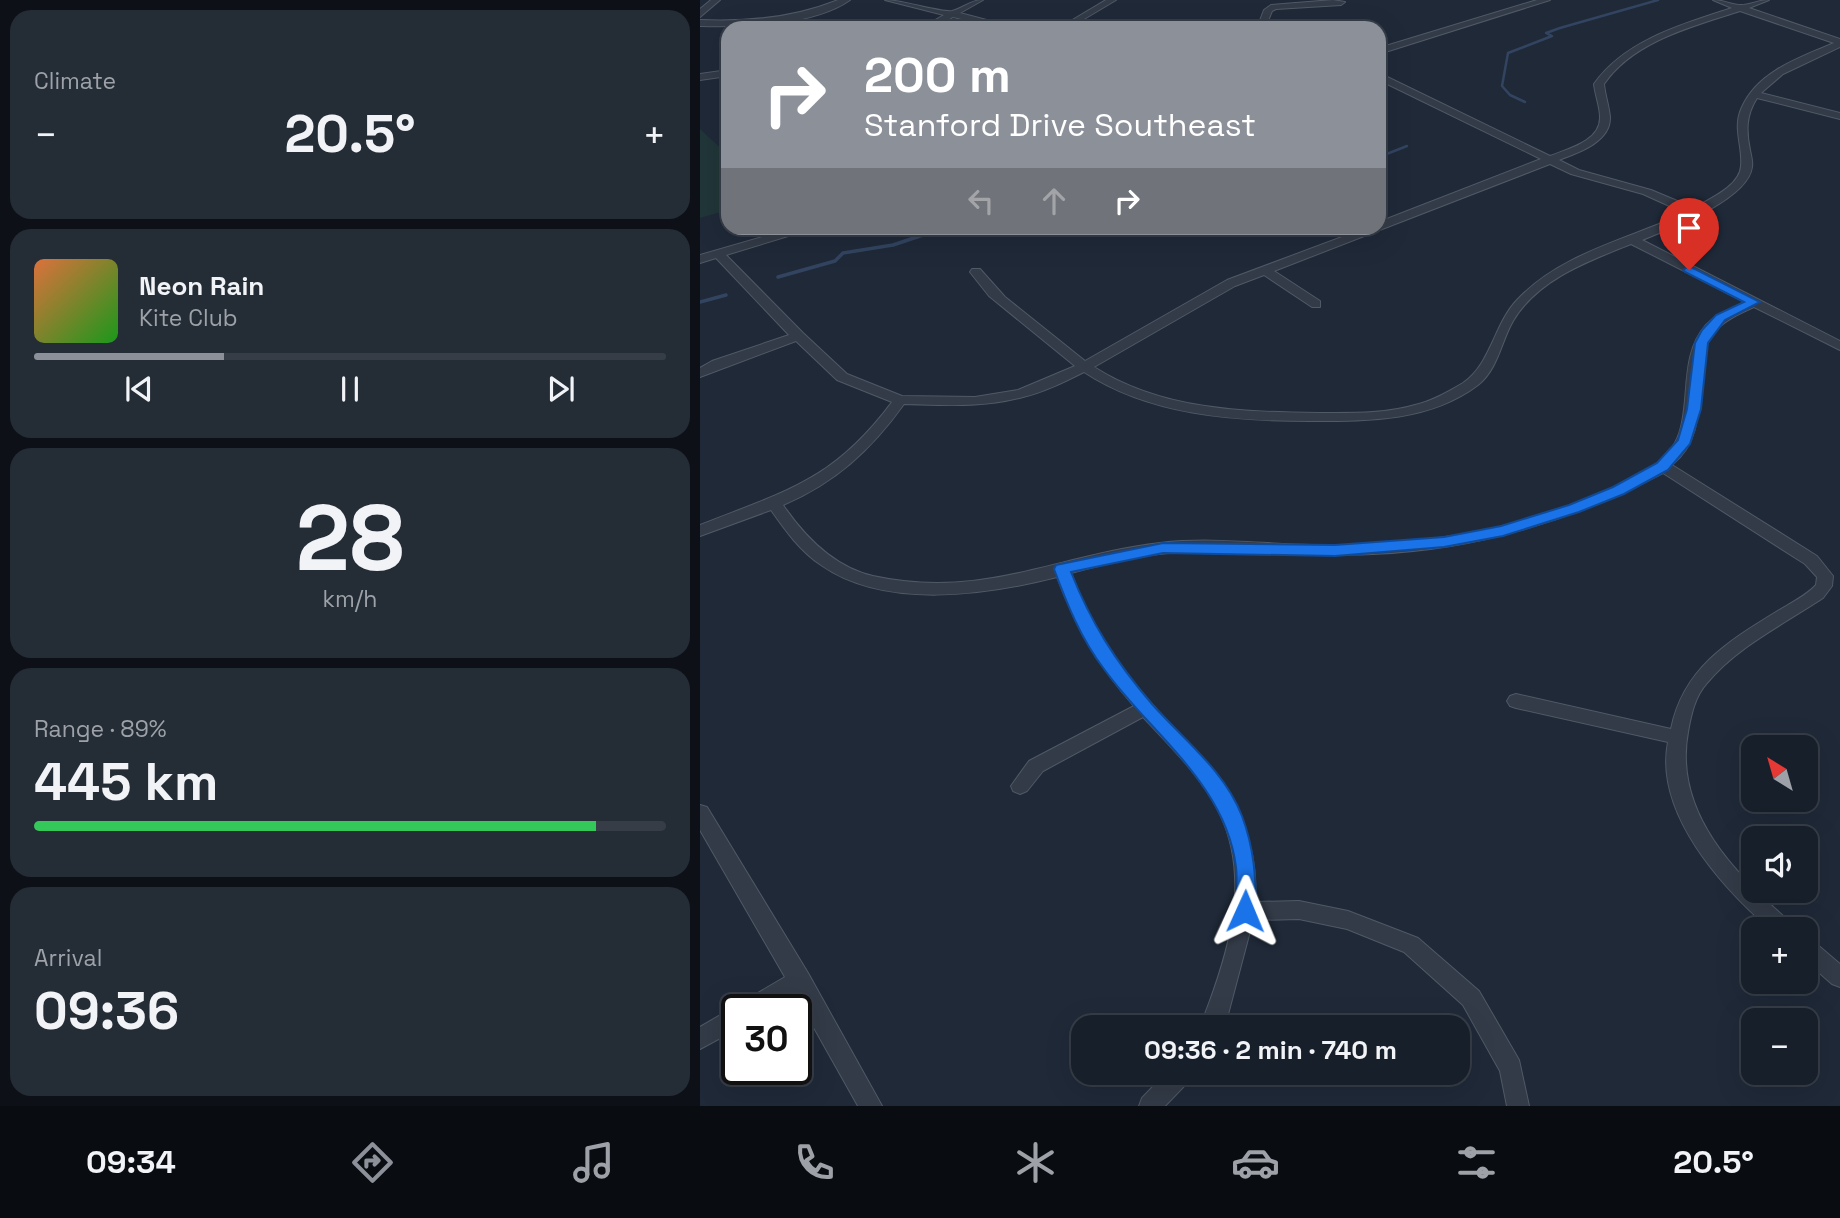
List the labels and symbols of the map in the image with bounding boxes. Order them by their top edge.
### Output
pin [1659,198,1719,270]
north arrow [1741,735,1818,812]
position arrow [1208,874,1282,948]
speed limit sign: 30 [721,994,812,1085]

